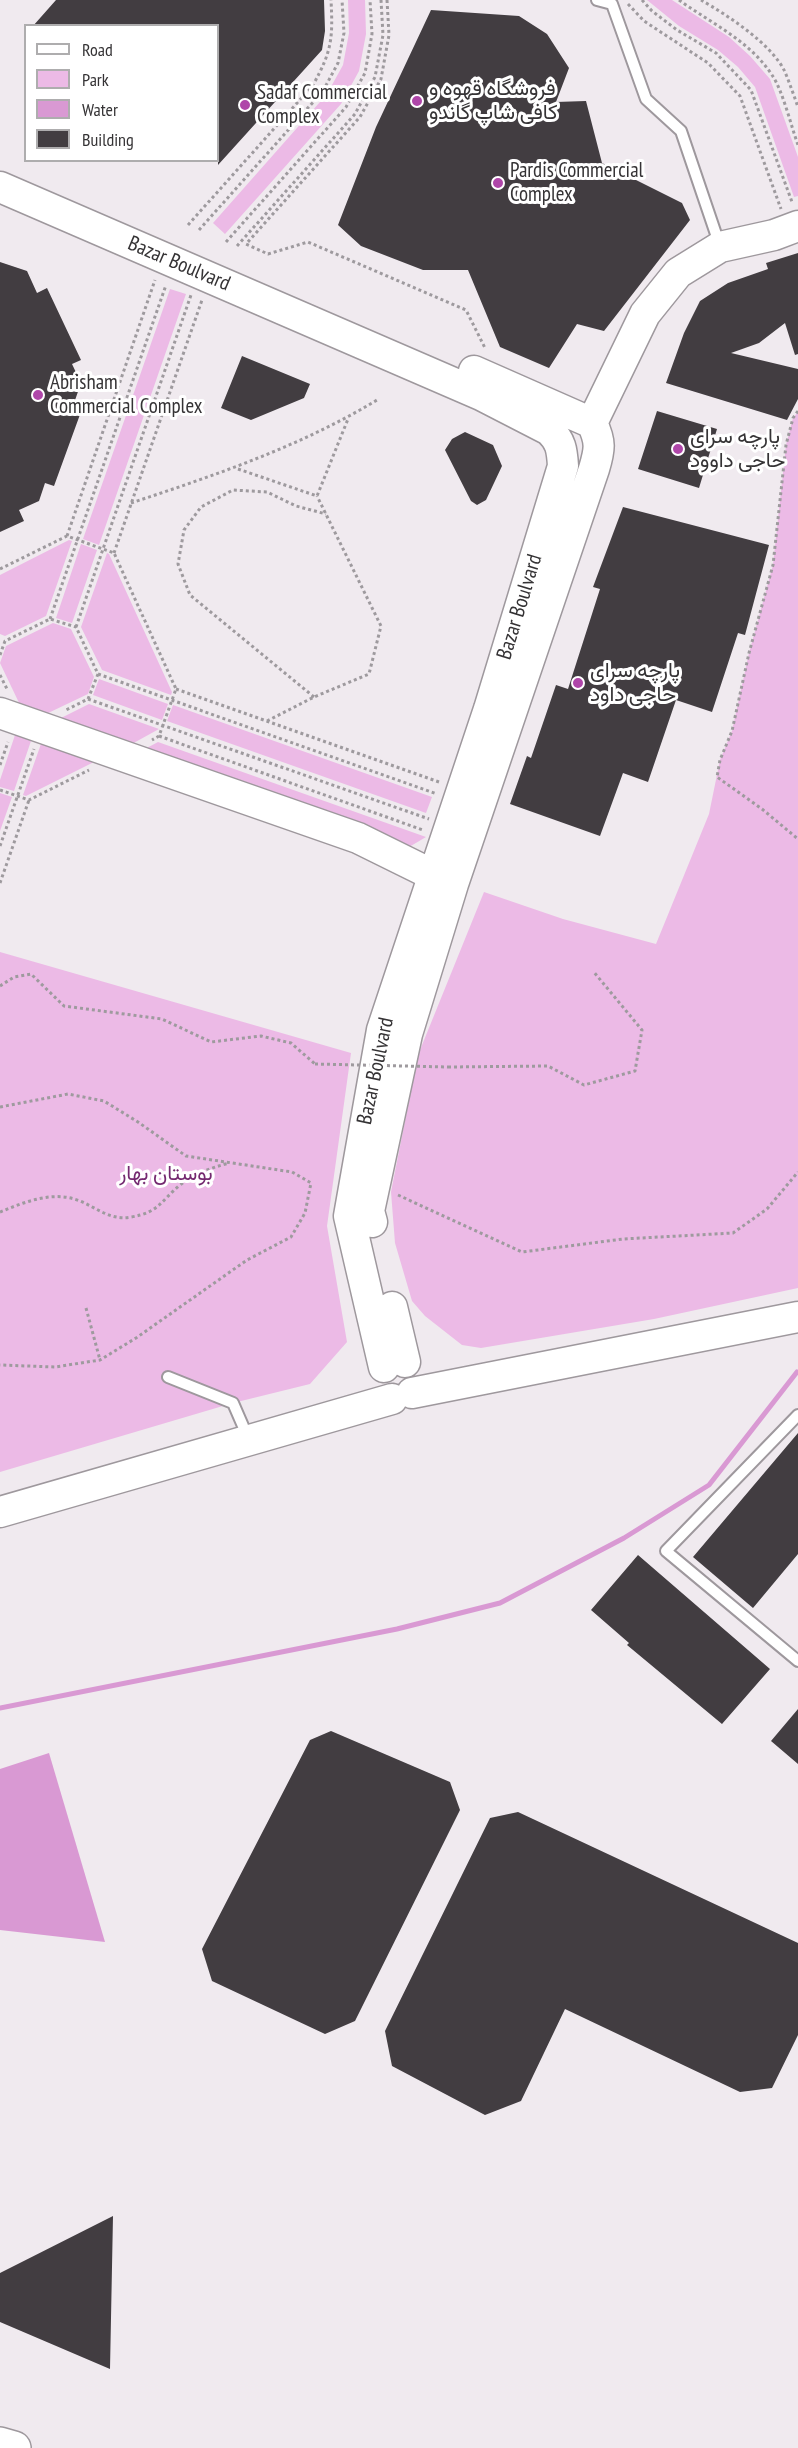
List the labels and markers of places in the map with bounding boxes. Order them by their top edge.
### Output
place label: فروشگاه قهوه و کافی شاپ گاندو [429,76,558,126]
place label: Sadaf Commercial Complex [257,80,387,130]
marker: فروشگاه قهوه و کافی شاپ گاندو [410,94,424,108]
marker: Sadaf Commercial Complex [238,98,252,112]
place label: Pardis Commercial Complex [510,158,643,208]
marker: Pardis Commercial Complex [491,176,505,190]
place label: Abrisham Commercial Complex [50,370,202,420]
marker: Abrisham Commercial Complex [31,388,45,402]
place label: پارچه سرای حاجی داوود [690,424,785,474]
marker: پارچه سرای حاجی داوود [671,442,685,456]
place label: پارچه سرای حاجی داود [590,658,680,708]
marker: پارچه سرای حاجی داود [571,676,585,690]

